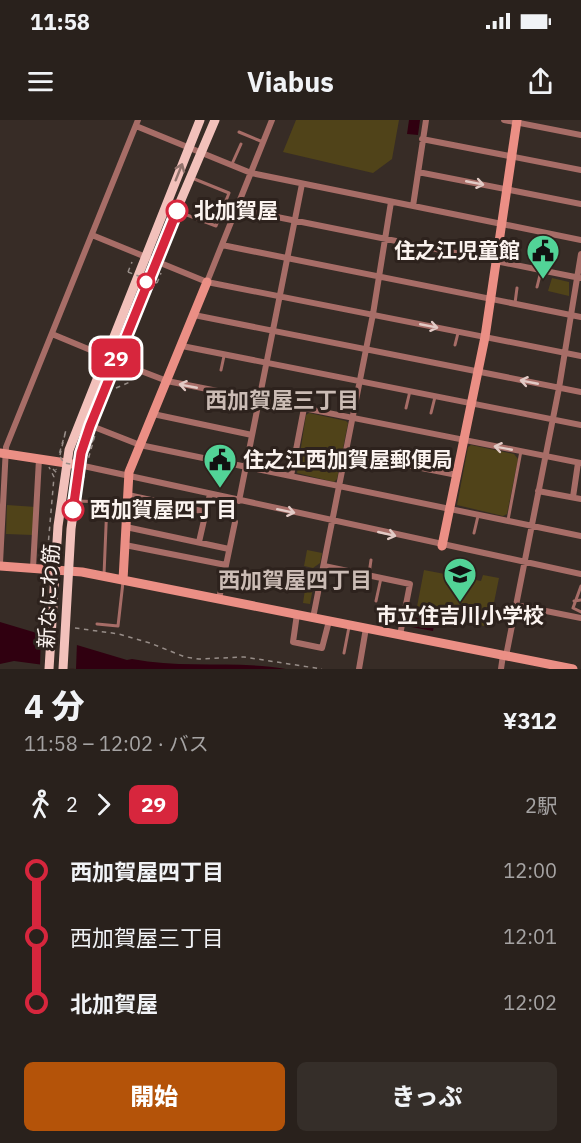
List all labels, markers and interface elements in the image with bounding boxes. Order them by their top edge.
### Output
text: 11:58 [30,7,90,36]
text: Viabus [247,64,334,99]
icon: menu [24,65,57,98]
icon: share [524,65,557,98]
one-way arrow [175,163,186,182]
one-way arrow [465,178,484,189]
place label: 北加賀屋 [194,196,278,224]
marker: 北加賀屋 [166,200,188,222]
public building icon: 住之江児童館 [525,233,561,280]
place label: 住之江児童館 [394,236,520,264]
unlabelled marker [137,273,155,291]
one-way arrow [419,321,438,332]
line badge: 29 [89,338,143,378]
text: 29 [103,344,129,372]
one-way arrow [520,376,540,387]
one-way arrow [179,379,198,391]
district label: 西加賀屋三丁目 [205,385,359,414]
public building icon: 住之江西加賀屋郵便局 [202,442,238,489]
one-way arrow [494,442,513,453]
place label: 住之江西加賀屋郵便局 [243,445,453,473]
place label: 西加賀屋四丁目 [90,495,237,523]
marker: 西加賀屋四丁目 [62,499,84,521]
one-way arrow [275,506,295,517]
one-way arrow [378,528,397,540]
street label: 新なにわ筋 [31,543,65,649]
school or university icon: 市立住吉川小学校 [442,556,478,603]
district label: 西加賀屋四丁目 [218,565,372,594]
place label: 市立住吉川小学校 [376,601,544,629]
text: 4 分 [24,684,85,727]
text: ¥312 [503,706,557,735]
text: 11:58 – 12:02 · バス [24,730,209,757]
icon: walk [24,788,57,821]
icon: forward [87,788,120,821]
text: 29 [141,790,166,818]
text: 2 [66,791,78,818]
text: 2駅 [525,792,557,819]
text: 西加賀屋四丁目 [70,857,224,886]
text: 12:00 [503,857,557,884]
text: 西加賀屋三丁目 [70,923,224,952]
text: 12:01 [503,923,557,950]
text: 北加賀屋 [70,989,158,1018]
text: 12:02 [503,989,557,1016]
button: 開始 [24,1062,285,1131]
button: きっぷ [297,1062,557,1131]

